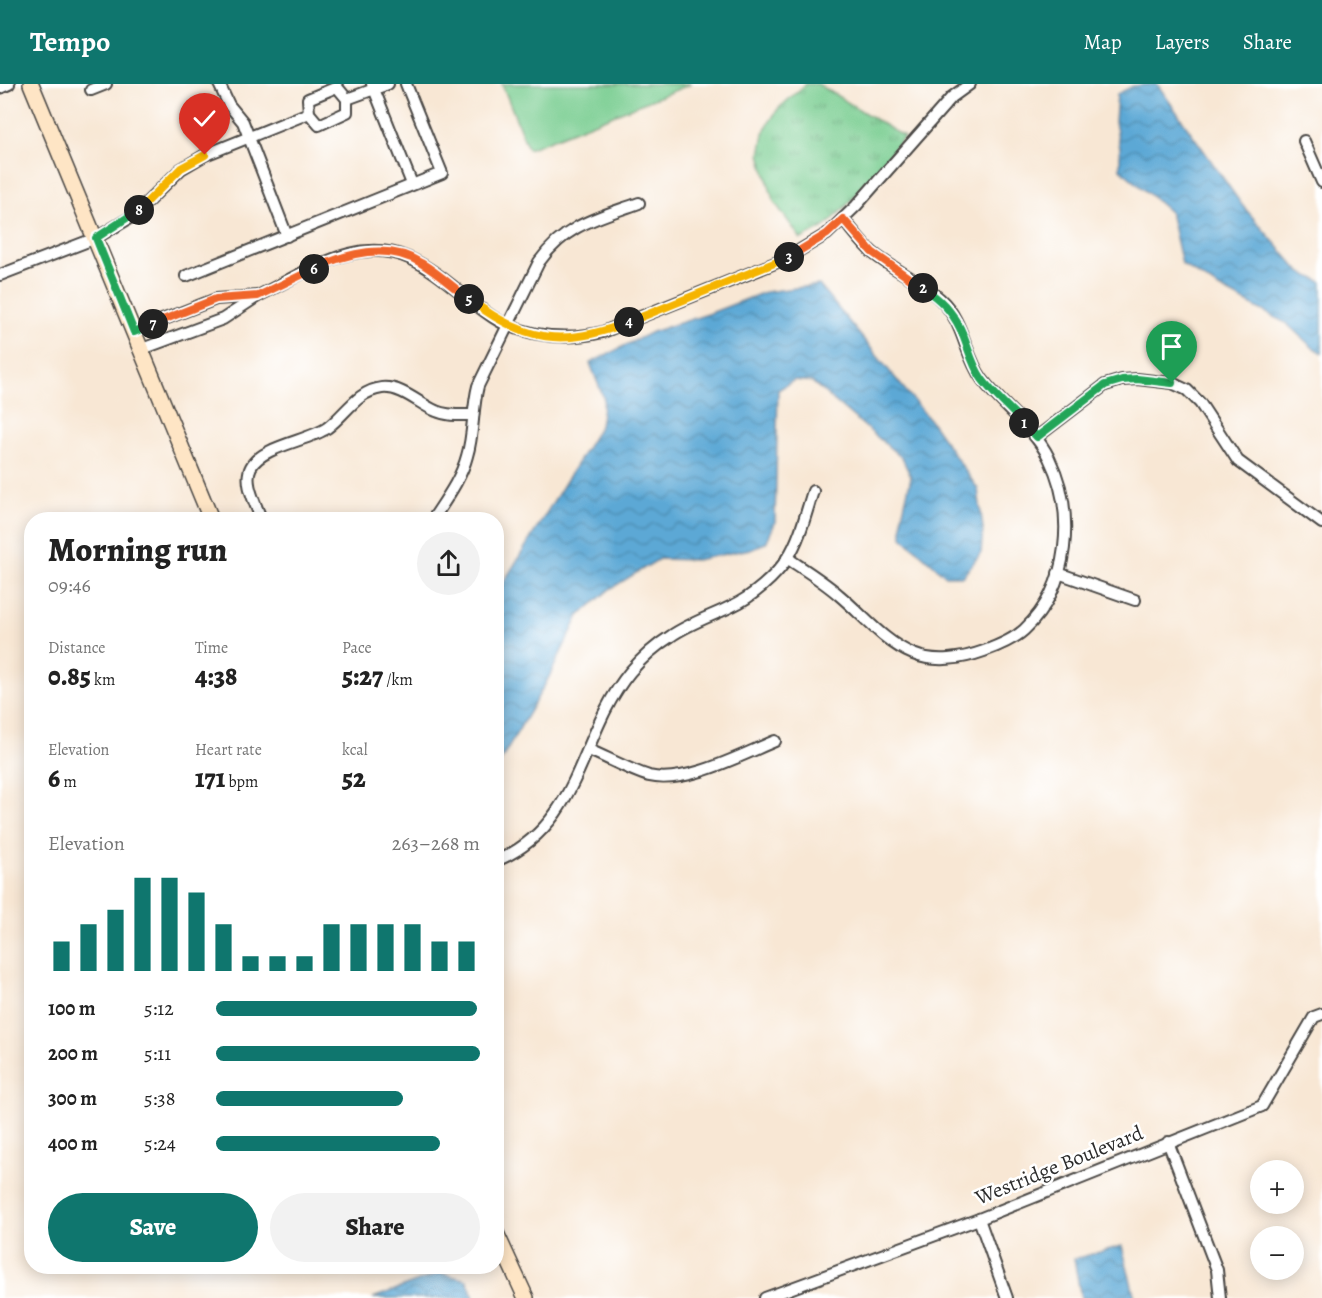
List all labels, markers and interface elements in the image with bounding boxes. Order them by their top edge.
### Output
text: Tempo [30,23,110,61]
text: Map [1083,28,1122,56]
text: Layers [1155,28,1210,56]
text: Share [1243,28,1292,56]
pin [179,93,230,155]
icon: check [188,102,221,135]
pin: 8 [124,195,154,225]
text: 8 [135,199,143,221]
pin: 3 [774,242,804,272]
text: 3 [786,246,792,268]
pin: 6 [299,254,329,284]
text: 6 [310,258,318,280]
pin: 2 [908,273,938,303]
text: 2 [919,277,927,299]
pin: 5 [454,284,484,314]
text: 5 [466,288,472,310]
pin: 4 [614,307,644,337]
pin: 7 [138,309,168,339]
text: 4 [625,311,633,333]
text: 7 [150,313,156,335]
pin [1146,321,1197,383]
icon: arrive [1155,330,1188,363]
pin: 1 [1009,408,1039,438]
text: 1 [1021,412,1027,434]
text: Morning run [48,527,227,572]
button: share [417,532,480,595]
text: 09:46 [48,572,91,599]
text: Distance [48,637,105,659]
text: Time [195,637,228,659]
text: Pace [342,637,372,659]
text: 0.85 [48,659,91,694]
text: 4:38 [195,659,237,694]
text: 5:27 [342,659,383,694]
text: km [91,669,115,691]
text: /km [383,669,413,691]
text: Elevation [48,739,109,761]
text: Heart rate [195,739,262,761]
text: kcal [342,739,368,761]
text: 6 [48,761,60,796]
text: 171 [195,761,225,796]
text: 52 [342,761,366,796]
text: m [60,771,77,793]
text: bpm [225,771,258,793]
text: Elevation [48,830,125,857]
text: 263–268 m [392,830,480,857]
text: 100 m [48,995,96,1022]
text: 5:12 [144,995,174,1022]
text: 200 m [48,1040,98,1067]
text: 5:11 [144,1040,171,1067]
text: 300 m [48,1085,97,1112]
text: 5:38 [144,1085,175,1112]
street label: Westridge Boulevard [970,1118,1148,1212]
text: 400 m [48,1130,98,1157]
text: 5:24 [144,1130,176,1157]
map controls [1250,1160,1304,1280]
button: + [1250,1160,1304,1214]
button: Save [48,1193,258,1262]
button: Share [270,1193,480,1262]
button: − [1250,1226,1304,1280]

